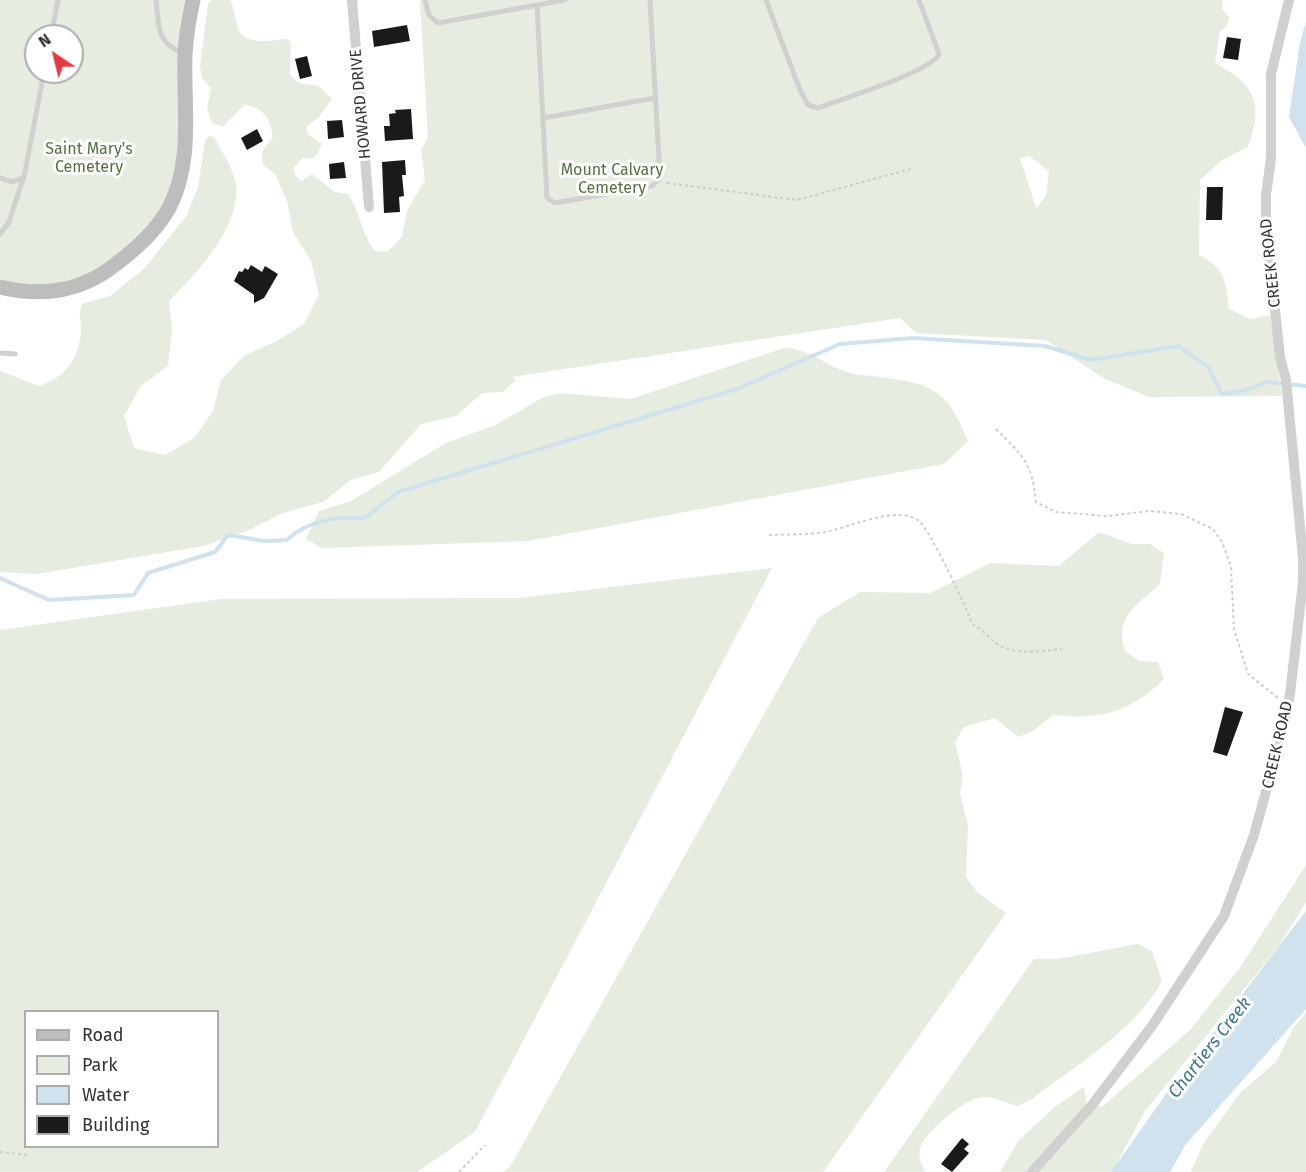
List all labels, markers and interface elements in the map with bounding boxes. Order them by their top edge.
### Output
north arrow [24,24,84,84]
text: N [35,30,54,51]
street label: HOWARD DRIVE [347,48,375,160]
park label: Saint Mary's Cemetery [45,140,133,178]
park label: Mount Calvary Cemetery [561,161,663,199]
street label: CREEK ROAD [1257,218,1285,308]
street label: CREEK ROAD [1259,699,1297,791]
water label: Chartiers Creek [1164,993,1256,1103]
legend [24,1010,219,1148]
text: Road [82,1024,124,1046]
text: Park [82,1054,117,1076]
text: Water [82,1084,129,1106]
text: Building [82,1114,149,1136]

